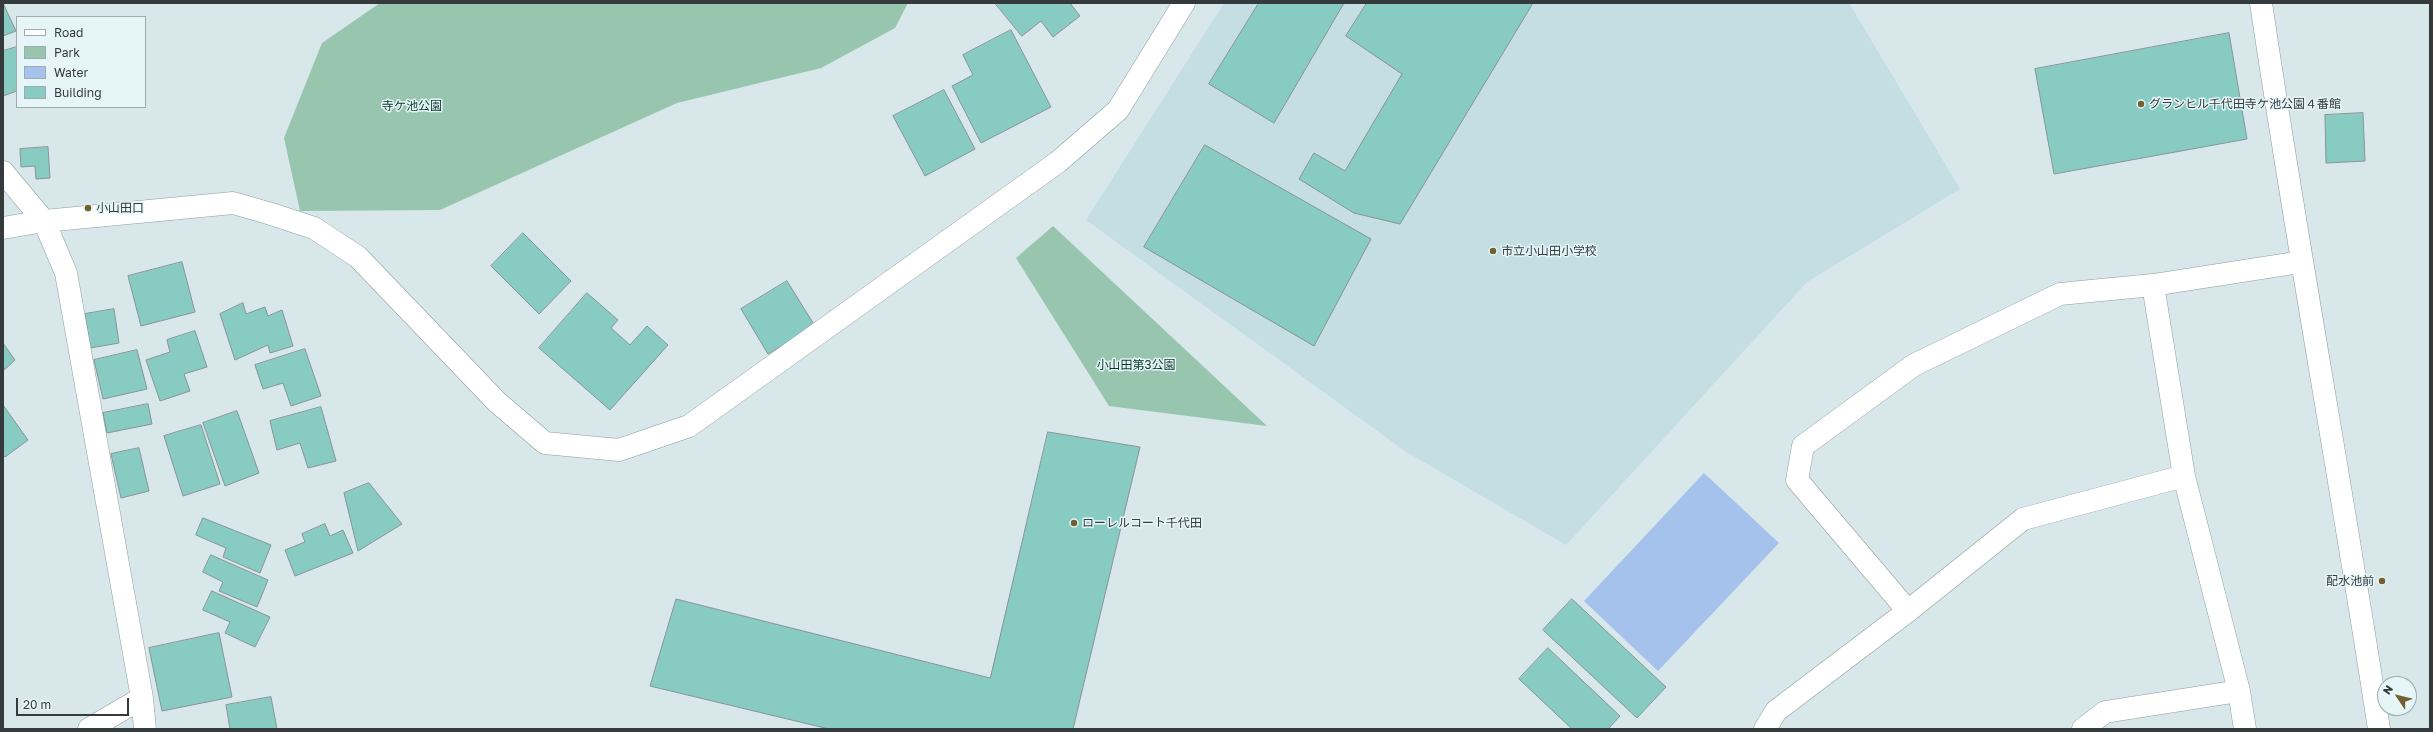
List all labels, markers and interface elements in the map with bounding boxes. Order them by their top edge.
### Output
legend [16,16,146,108]
text: Road [54,25,83,40]
text: Park [54,45,80,60]
text: Water [54,65,88,80]
text: Building [54,85,102,100]
place label: グランヒル千代田寺ケ池公園４番館 [2149,97,2341,111]
park label: 寺ケ池公園 [382,99,442,113]
marker: グランヒル千代田寺ケ池公園４番館 [2136,99,2146,109]
place label: 小山田口 [96,201,144,215]
marker: 小山田口 [83,203,93,213]
place label: 市立小山田小学校 [1501,244,1597,258]
marker: 市立小山田小学校 [1488,246,1498,256]
park label: 小山田第3公園 [1096,358,1176,372]
place label: ローレルコート千代田 [1082,516,1202,530]
marker: ローレルコート千代田 [1069,518,1079,528]
place label: 配水池前 [2326,574,2374,588]
marker: 配水池前 [2377,576,2387,586]
north arrow [2377,676,2417,716]
text: N [2380,682,2395,697]
scale bar [18,690,131,716]
text: 20 m [23,697,51,712]

